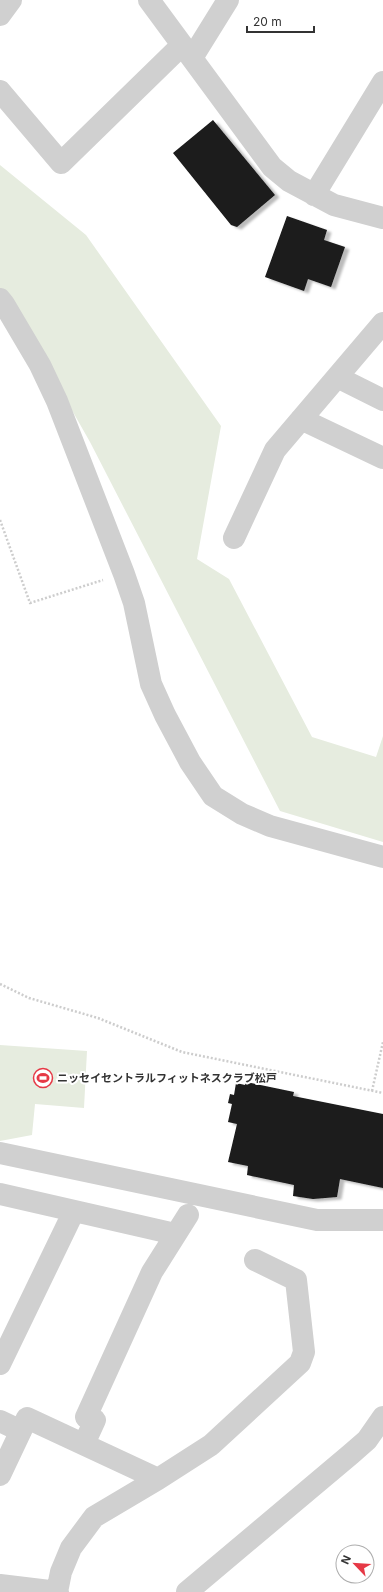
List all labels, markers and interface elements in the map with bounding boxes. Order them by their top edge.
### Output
scale bar [247,8,314,34]
text: 20 m [253,14,282,29]
sports icon: ニッセイセントラルフィットネスクラブ松戸 [32,1067,54,1089]
place label: ニッセイセントラルフィットネスクラブ松戸 [57,1071,277,1085]
north arrow [335,1544,375,1584]
text: N [338,1553,354,1567]

